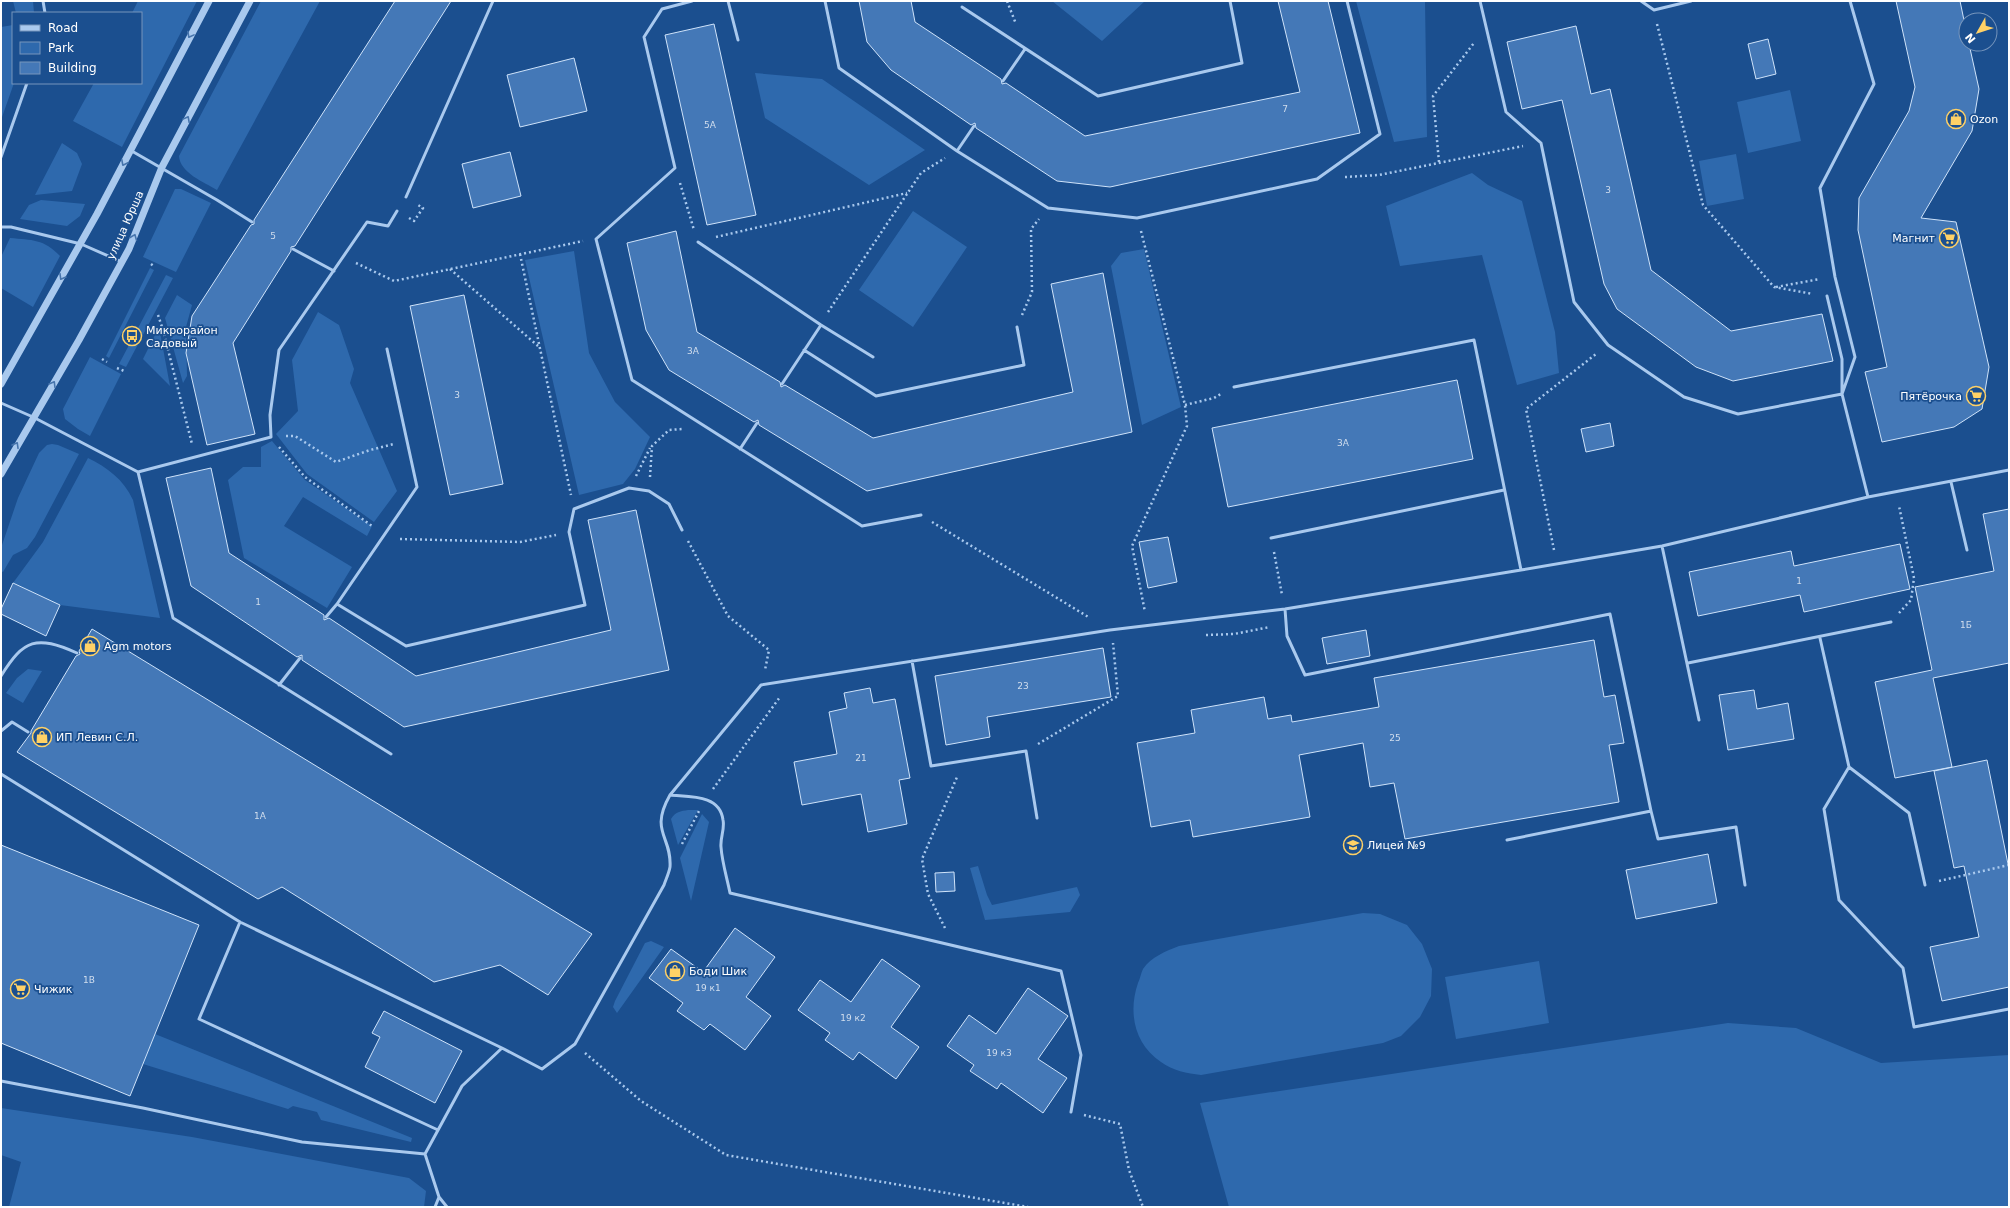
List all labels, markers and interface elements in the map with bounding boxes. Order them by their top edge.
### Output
legend [12,12,142,84]
north arrow [1958,12,1998,52]
text: Road [48,21,78,35]
text: N [1963,30,1979,46]
one-way arrow [188,31,195,38]
text: Park [48,41,74,55]
text: Building [48,61,97,75]
house number: 7 [1282,104,1288,114]
shop icon: Ozon [1945,108,1967,130]
place label: Ozon [1970,113,1998,126]
one-way arrow [182,116,190,123]
house number: 5А [704,120,717,130]
one-way arrow [121,158,128,166]
house number: 3 [1605,185,1611,195]
street label: улица Юрша [104,189,146,262]
supermarket icon: Магнит [1938,227,1960,249]
house number: 5 [270,231,276,241]
place label: Магнит [1892,232,1936,245]
one-way arrow [129,234,137,241]
one-way arrow [59,273,66,280]
place label: Микрорайон Садовый [146,324,218,350]
bus stop icon: Микрорайон Садовый [121,325,143,347]
house number: 3А [687,346,700,356]
one-way arrow [48,381,55,388]
supermarket icon: Пятёрочка [1965,385,1987,407]
house number: 3 [454,390,460,400]
place label: Пятёрочка [1900,390,1962,403]
house number: 3А [1337,438,1350,448]
one-way arrow [12,442,19,449]
house number: 1 [1796,576,1802,586]
house number: 1 [255,597,261,607]
house number: 1Б [1960,620,1972,630]
shop icon: Agm motors [79,635,101,657]
place label: Agm motors [104,640,172,653]
house number: 23 [1017,681,1029,691]
shop icon: ИП Левин С.Л. [31,726,53,748]
place label: ИП Левин С.Л. [56,731,138,744]
house number: 25 [1389,733,1401,743]
house number: 21 [855,753,867,763]
house number: 1А [254,811,267,821]
school or university icon: Лицей №9 [1342,834,1364,856]
place label: Лицей №9 [1367,839,1426,852]
shop icon: Боди Шик [664,960,686,982]
place label: Боди Шик [689,965,747,978]
house number: 1В [83,975,95,985]
supermarket icon: Чижик [9,978,31,1000]
place label: Чижик [34,983,73,996]
house number: 19 к1 [695,983,721,993]
house number: 19 к2 [840,1013,866,1023]
house number: 19 к3 [986,1048,1012,1058]

